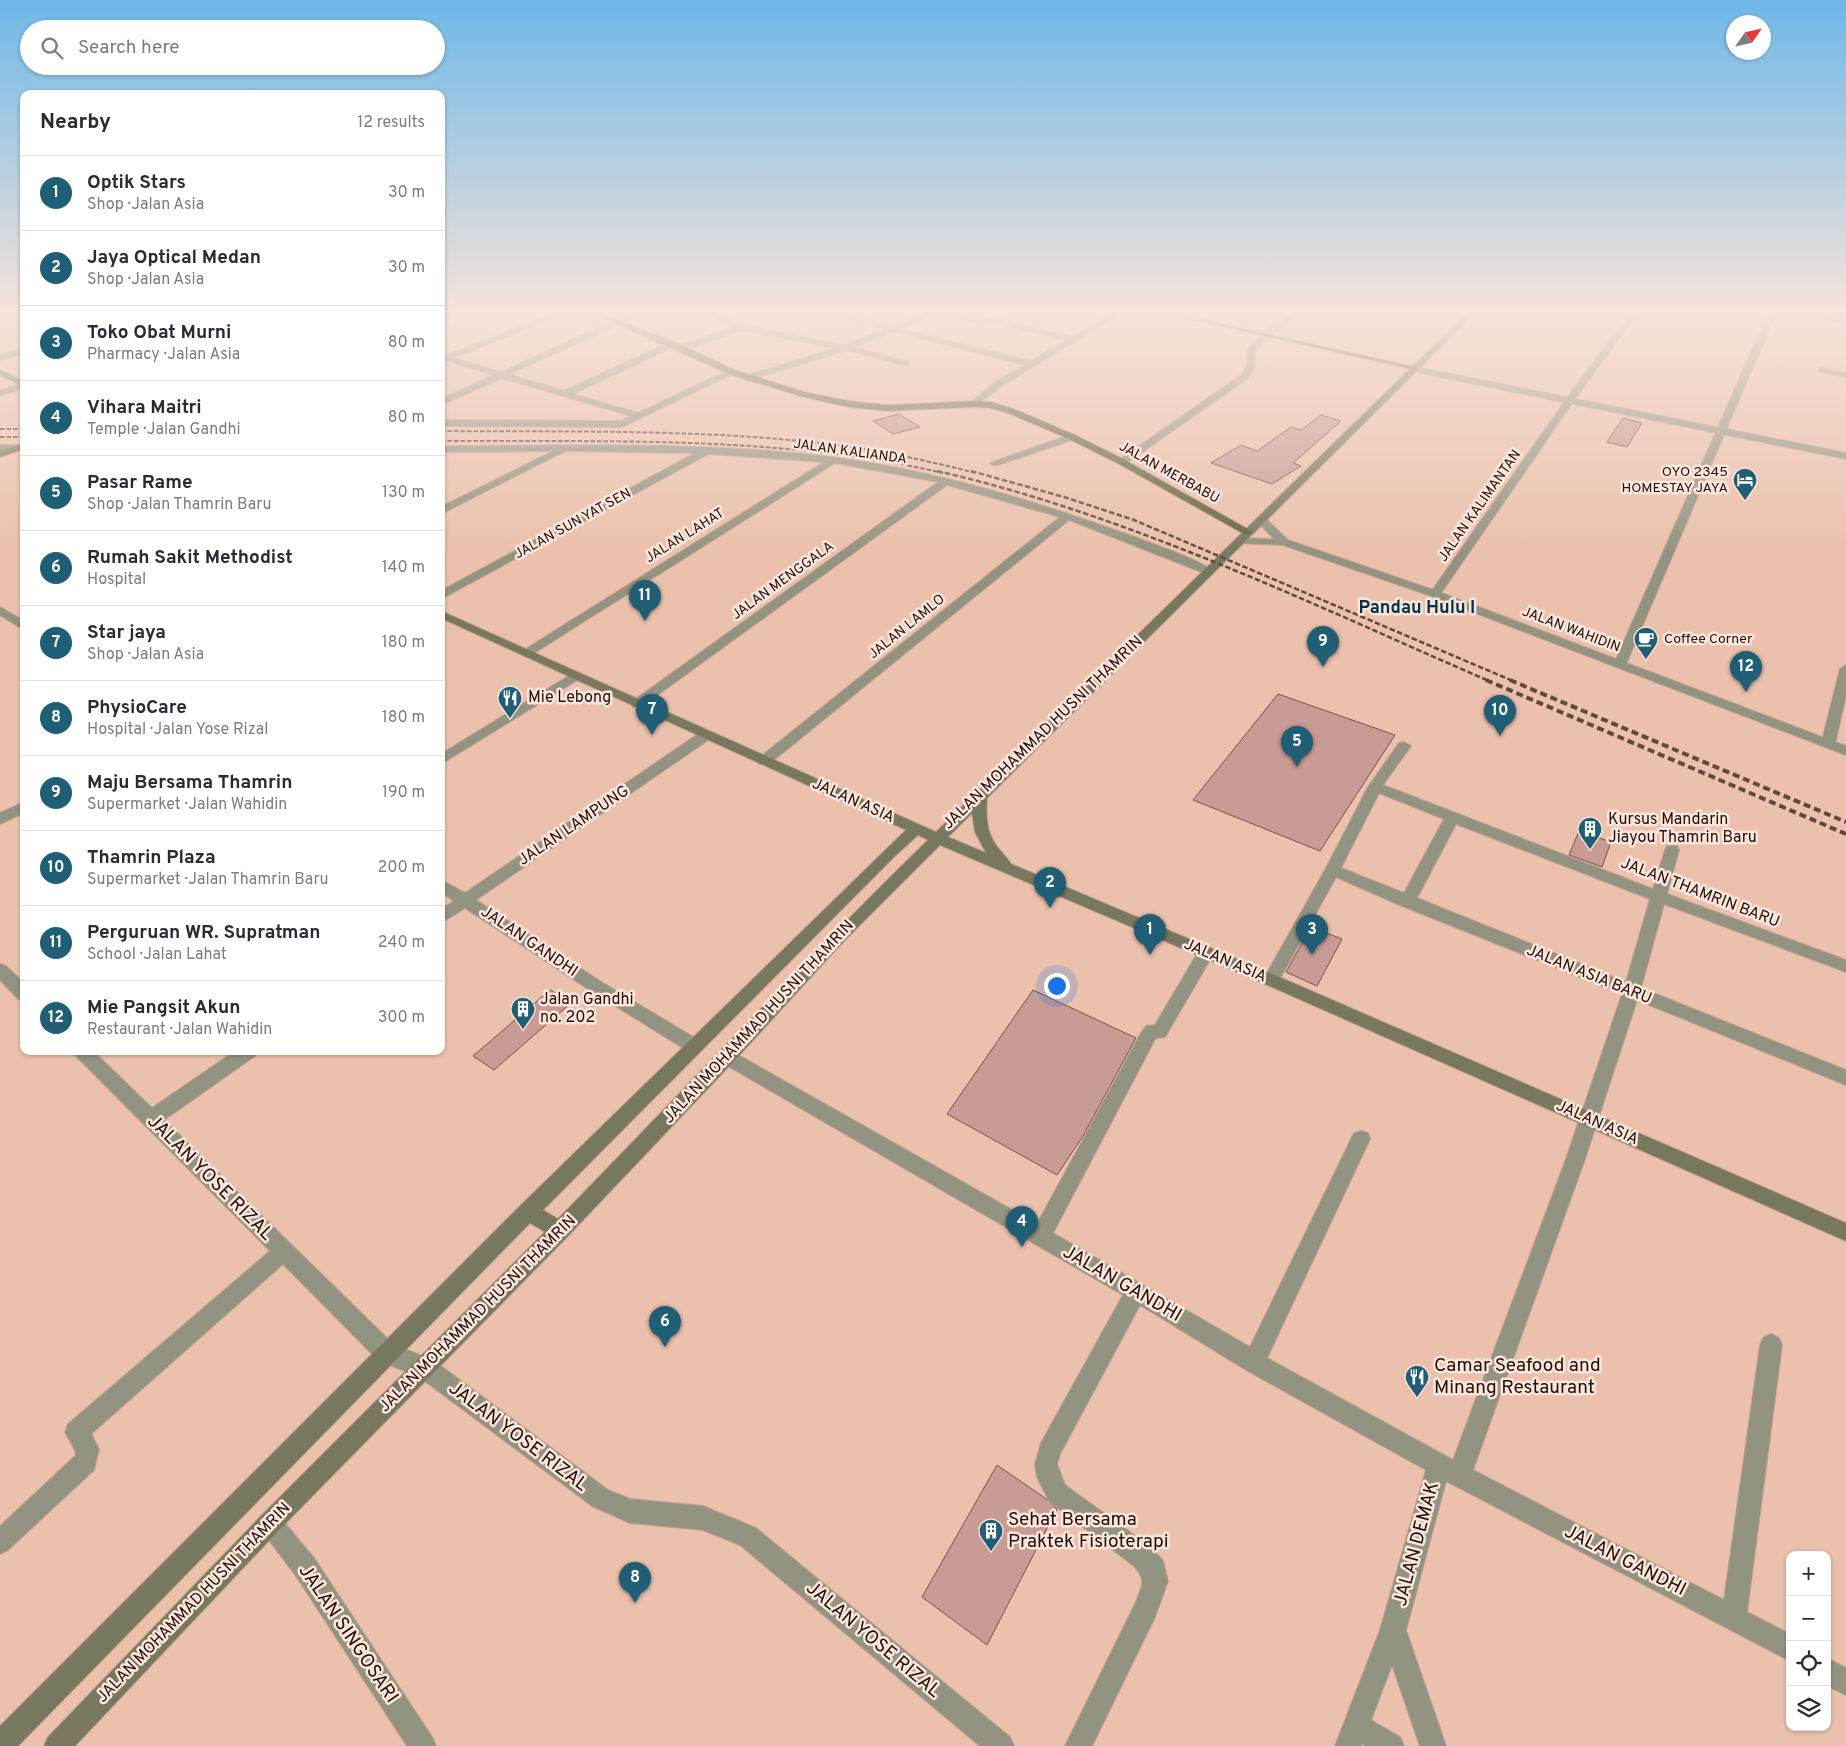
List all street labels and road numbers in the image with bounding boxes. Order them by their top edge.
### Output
street label: JALAN KALIANDA [792,436,908,468]
street label: JALAN MERBABU [1116,438,1222,508]
street label: JALAN KALIMANTAN [1435,447,1525,565]
street label: JALAN SUN YAT SEN [512,485,634,563]
street label: JALAN LAHAT [642,505,728,567]
street label: JALAN MENGGALA [729,538,837,624]
street label: JALAN LAMLO [865,591,949,663]
street label: JALAN WAHIDIN [1519,603,1623,657]
street label: JALAN MOHAMMAD HUSNI THAMRIN [939,632,1147,834]
street label: JALAN ASIA [809,774,897,828]
street label: JALAN LAMPUNG [515,782,633,870]
street label: JALAN THAMRIN BARU [1618,853,1782,933]
street label: JALAN GANDHI [477,902,581,982]
street label: JALAN MOHAMMAD HUSNI THAMRIN [659,916,859,1128]
street label: JALAN ASIA [1181,935,1270,987]
street label: JALAN ASIA BARU [1523,941,1655,1009]
street label: JALAN ASIA [1553,1096,1641,1150]
street label: JALAN YOSE RIZAL [142,1110,278,1246]
street label: JALAN MOHAMMAD HUSNI THAMRIN [375,1211,581,1417]
street label: JALAN GANDHI [1058,1240,1186,1328]
street label: JALAN YOSE RIZAL [443,1377,593,1498]
street label: JALAN DEMAK [1389,1479,1445,1609]
street label: JALAN MOHAMMAD HUSNI THAMRIN [93,1499,295,1707]
street label: JALAN GANDHI [1560,1520,1690,1602]
street label: JALAN SINGOSARI [293,1560,403,1708]
street label: JALAN YOSE RIZAL [801,1577,946,1704]

